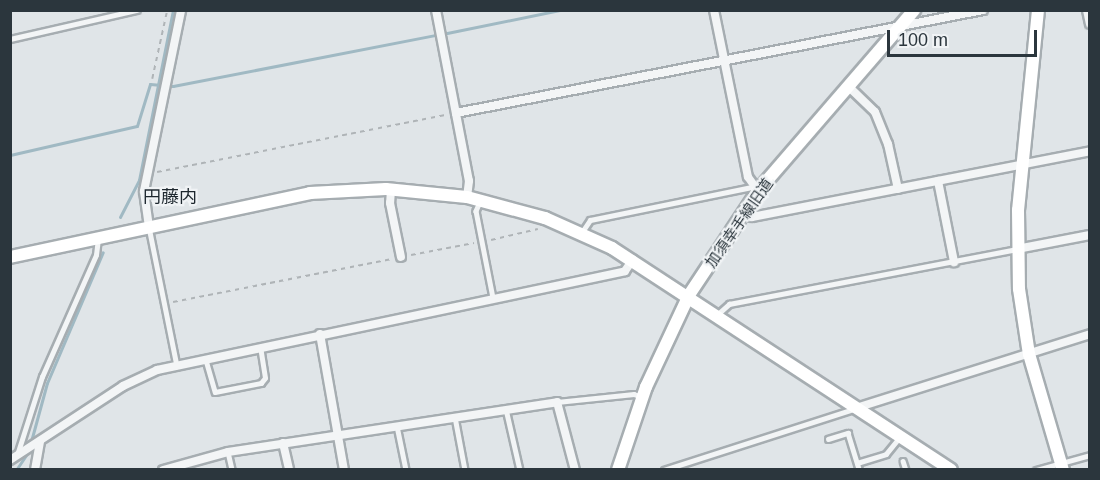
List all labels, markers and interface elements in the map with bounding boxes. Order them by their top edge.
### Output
scale bar [890,18,1040,56]
text: 100 m [898,30,948,50]
street label: 加須幸手線旧道 [702,175,776,271]
district label: 円藤内 [143,186,197,208]

